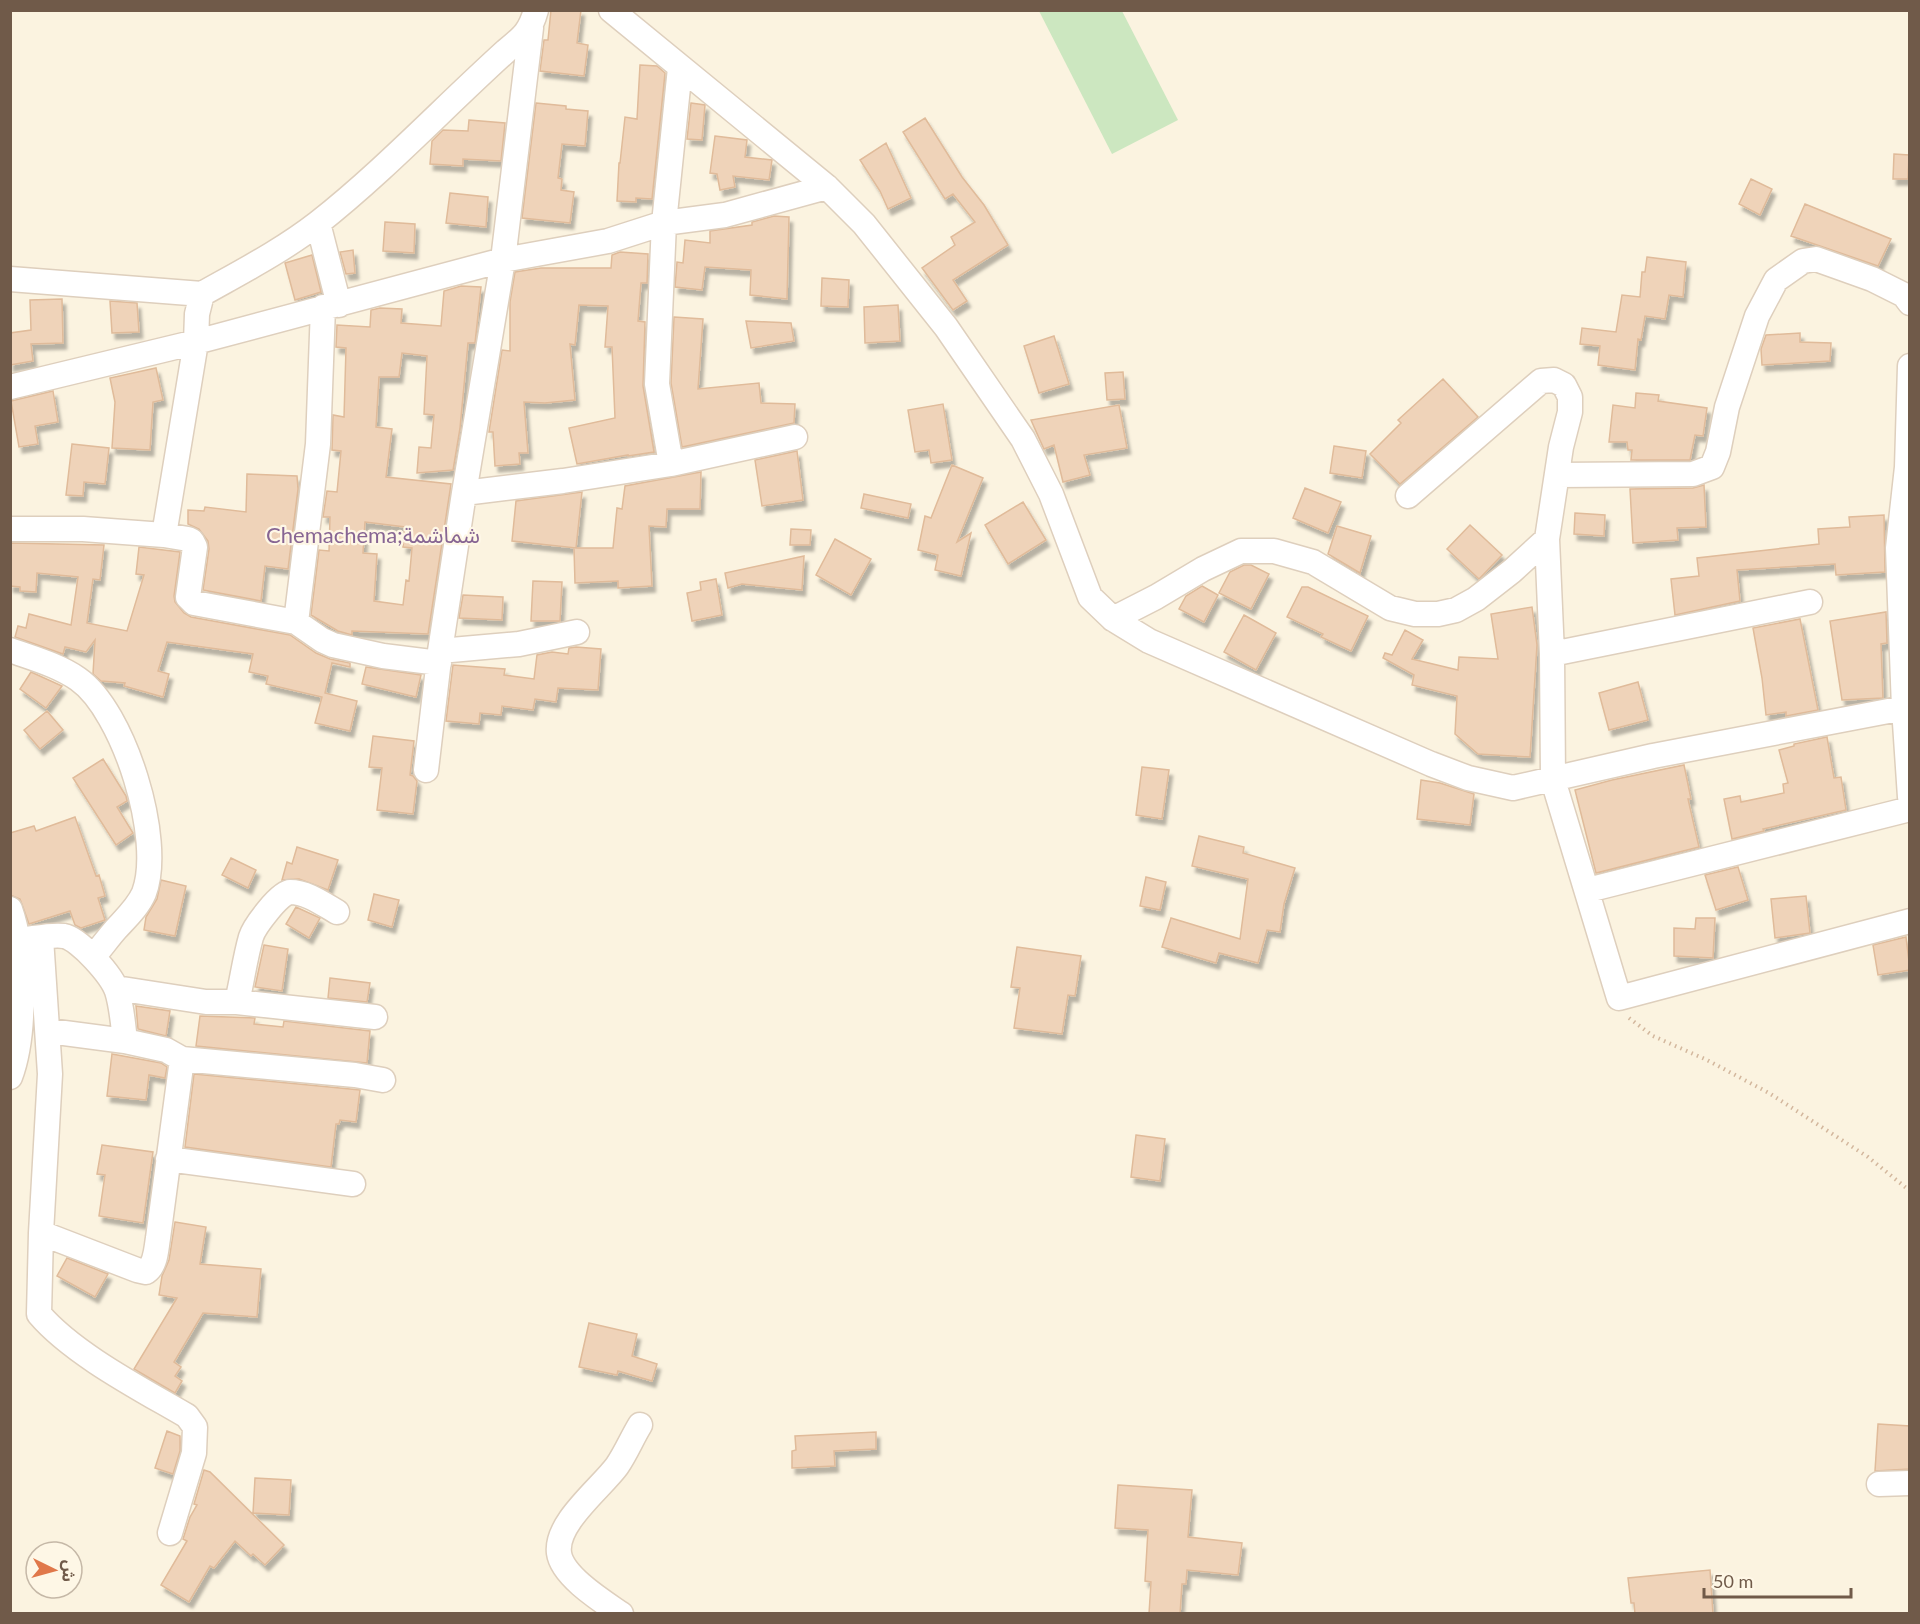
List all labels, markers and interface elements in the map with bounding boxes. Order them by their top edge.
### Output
district label: Chemachema;شماشمة [266,521,480,548]
north arrow [24,1540,84,1600]
text: ش [58,1560,80,1583]
scale bar [1704,1561,1851,1599]
text: 50 m [1713,1570,1753,1592]

